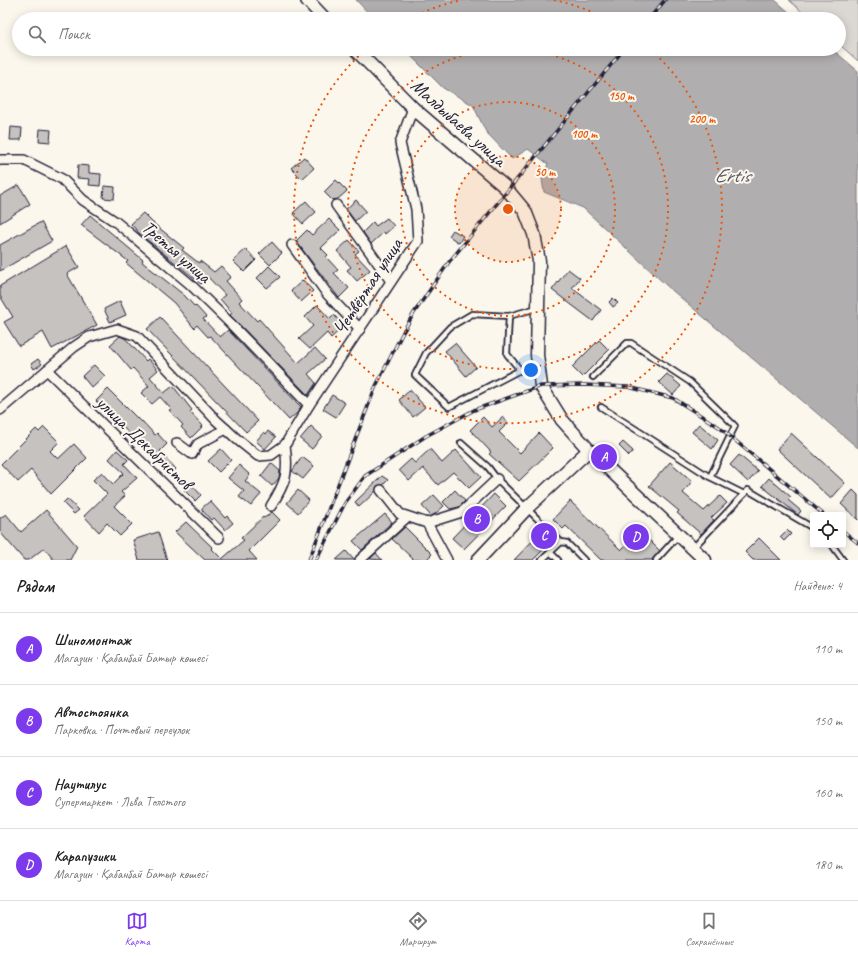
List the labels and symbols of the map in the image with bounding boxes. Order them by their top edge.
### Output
street label: Малдыбаева улица [406,74,513,173]
text: 150 m [608,88,635,104]
text: 200 m [689,111,716,127]
text: 100 m [571,126,598,142]
water label: Ertis [715,163,753,188]
text: 50 m [535,164,556,180]
centre of rings [501,202,515,216]
street label: Третья улица [137,215,217,289]
street label: Четвёртая улица [328,233,409,339]
your location [521,360,541,380]
street label: улица Декабристов [90,390,200,497]
pin: A [591,442,617,472]
pin: B [464,504,490,534]
pin: C [531,521,557,551]
pin: D [623,522,649,552]

